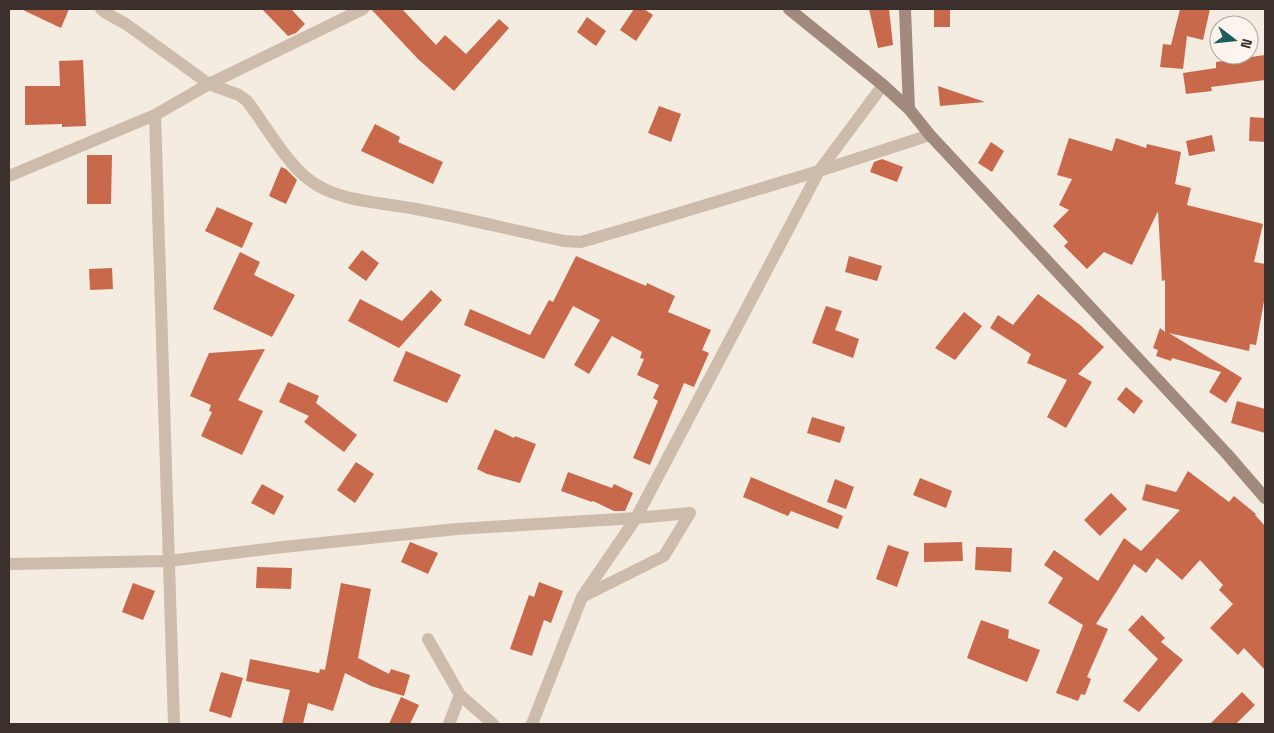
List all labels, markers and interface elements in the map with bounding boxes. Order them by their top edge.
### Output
north arrow [1209,15,1259,65]
text: N [1237,37,1256,51]

